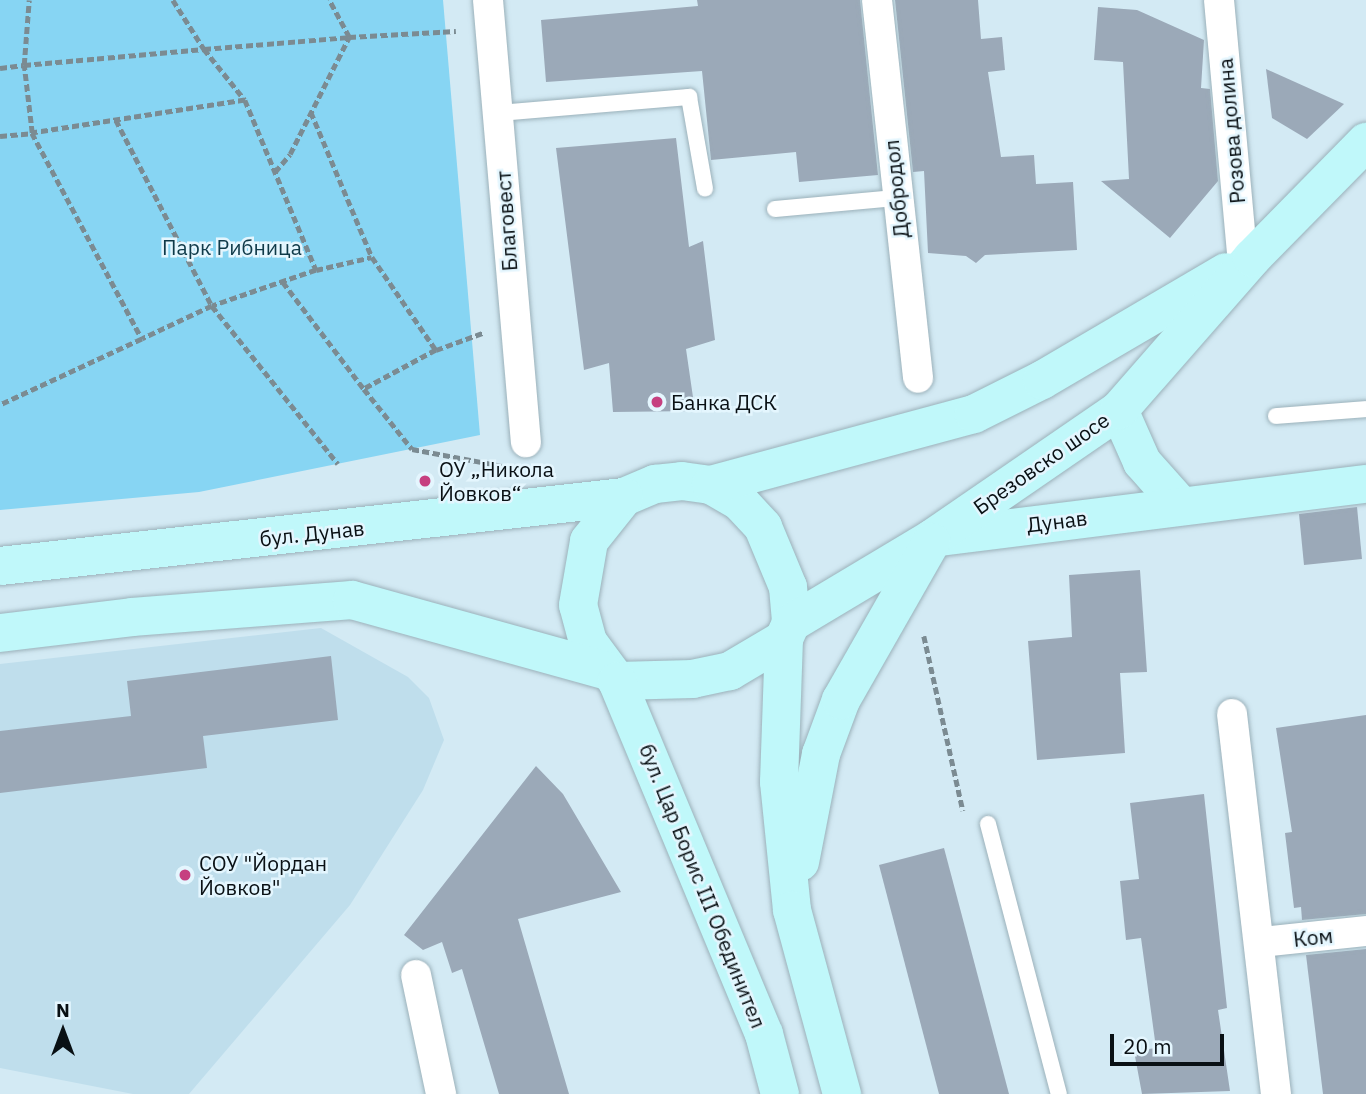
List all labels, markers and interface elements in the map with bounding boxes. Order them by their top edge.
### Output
street label: Розова долина [1212,57,1250,205]
street label: Добродол [878,139,914,239]
street label: Благовест [490,170,522,272]
park label: Парк Рибница [162,234,302,260]
place label: Банка ДСК [671,389,777,415]
marker: Банка ДСК [649,394,665,410]
street label: Брезовско шосе [968,407,1114,519]
place label: ОУ „Никола Йовков“ [439,456,554,506]
marker: ОУ „Никола Йовков“ [417,473,433,489]
street label: Дунав [1025,505,1089,537]
street label: бул. Дунав [258,515,366,551]
street label: бул. Цар Борис III Обединител [634,740,772,1032]
place label: СОУ "Йордан Йовков" [199,850,327,900]
marker: СОУ "Йордан Йовков" [177,867,193,883]
street label: Ком [1292,922,1334,952]
north arrow [28,996,98,1066]
text: N [56,998,70,1022]
scale bar [1114,1020,1228,1064]
text: 20 m [1123,1032,1172,1060]

